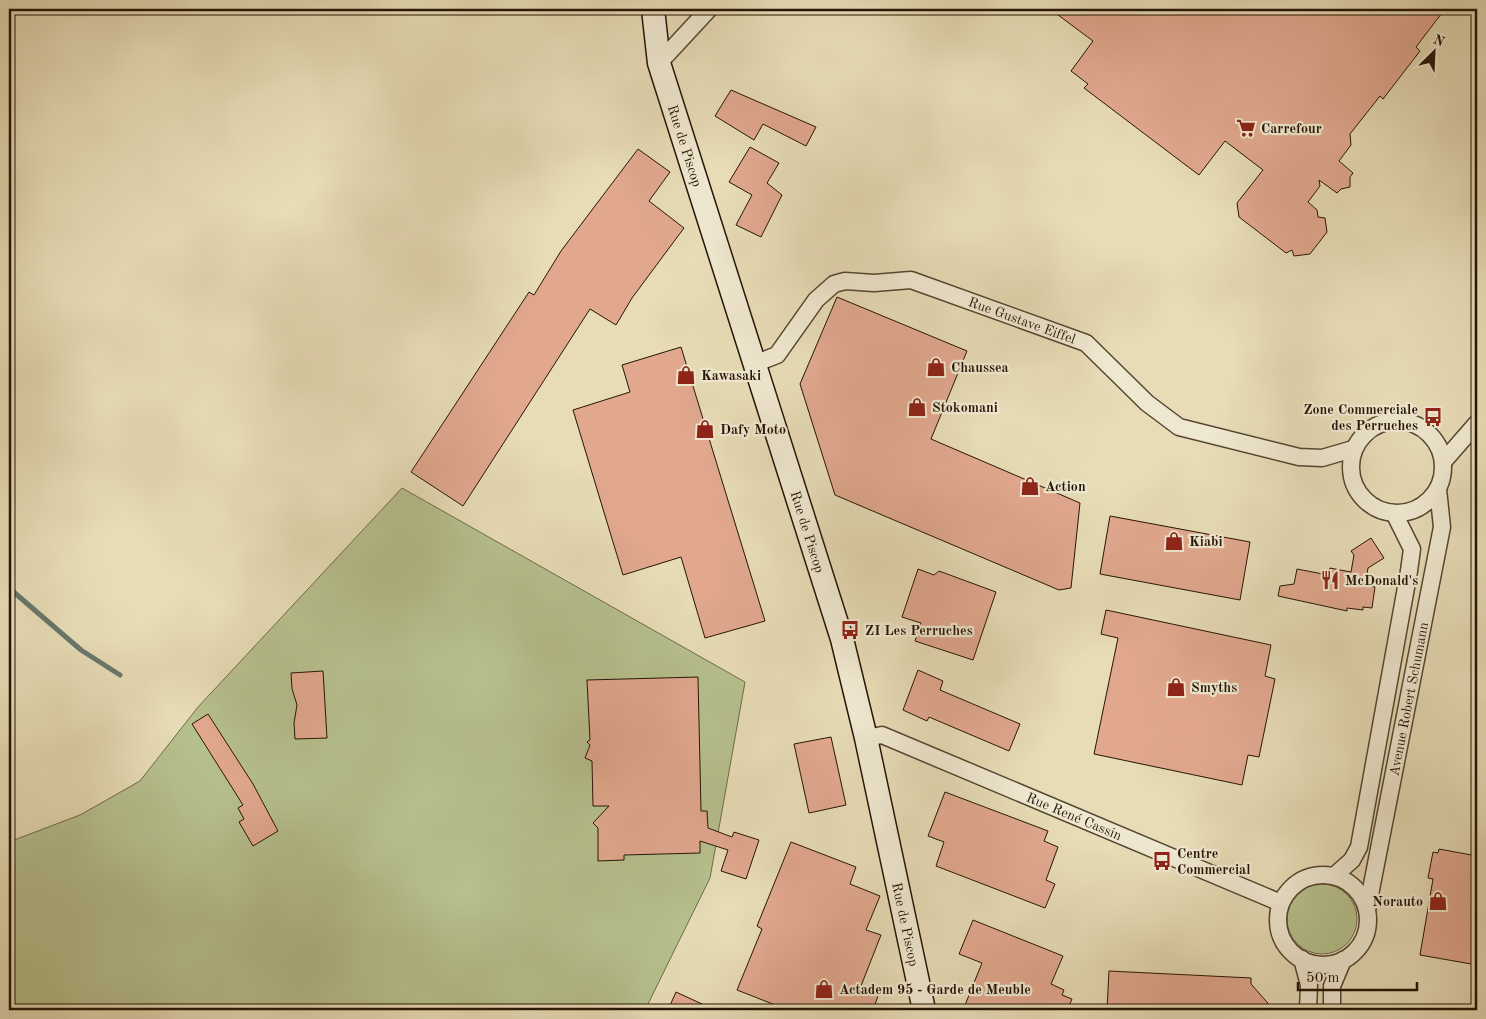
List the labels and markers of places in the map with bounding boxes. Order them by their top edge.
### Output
supermarket icon: Carrefour [1235,117,1257,139]
place label: Carrefour [1261,122,1322,136]
shop icon: Chaussea [925,356,947,378]
place label: Chaussea [951,361,1009,375]
shop icon: Kawasaki [675,364,697,386]
place label: Kawasaki [701,369,761,383]
shop icon: Stokomani [906,396,928,418]
place label: Stokomani [932,401,998,415]
place label: Zone Commerciale des Perruches [1303,403,1418,433]
bus stop icon: Zone Commerciale des Perruches [1422,406,1444,428]
shop icon: Dafy Moto [694,418,716,440]
place label: Dafy Moto [720,423,786,437]
shop icon: Action [1019,475,1041,497]
place label: Action [1045,480,1086,494]
shop icon: Kiabi [1163,530,1185,552]
place label: Kiabi [1189,535,1223,549]
restaurant icon: McDonald's [1319,569,1341,591]
place label: McDonald's [1345,574,1418,588]
bus stop icon: ZI Les Perruches [839,619,861,641]
place label: ZI Les Perruches [865,624,973,638]
shop icon: Smyths [1165,676,1187,698]
place label: Smyths [1191,681,1237,695]
place label: Centre Commercial [1177,847,1251,877]
bus stop icon: Centre Commercial [1151,850,1173,872]
shop icon: Norauto [1427,890,1449,912]
place label: Norauto [1372,895,1423,909]
shop icon: Actadem 95 - Garde de Meuble [813,978,835,1000]
place label: Actadem 95 - Garde de Meuble [839,983,1031,997]

